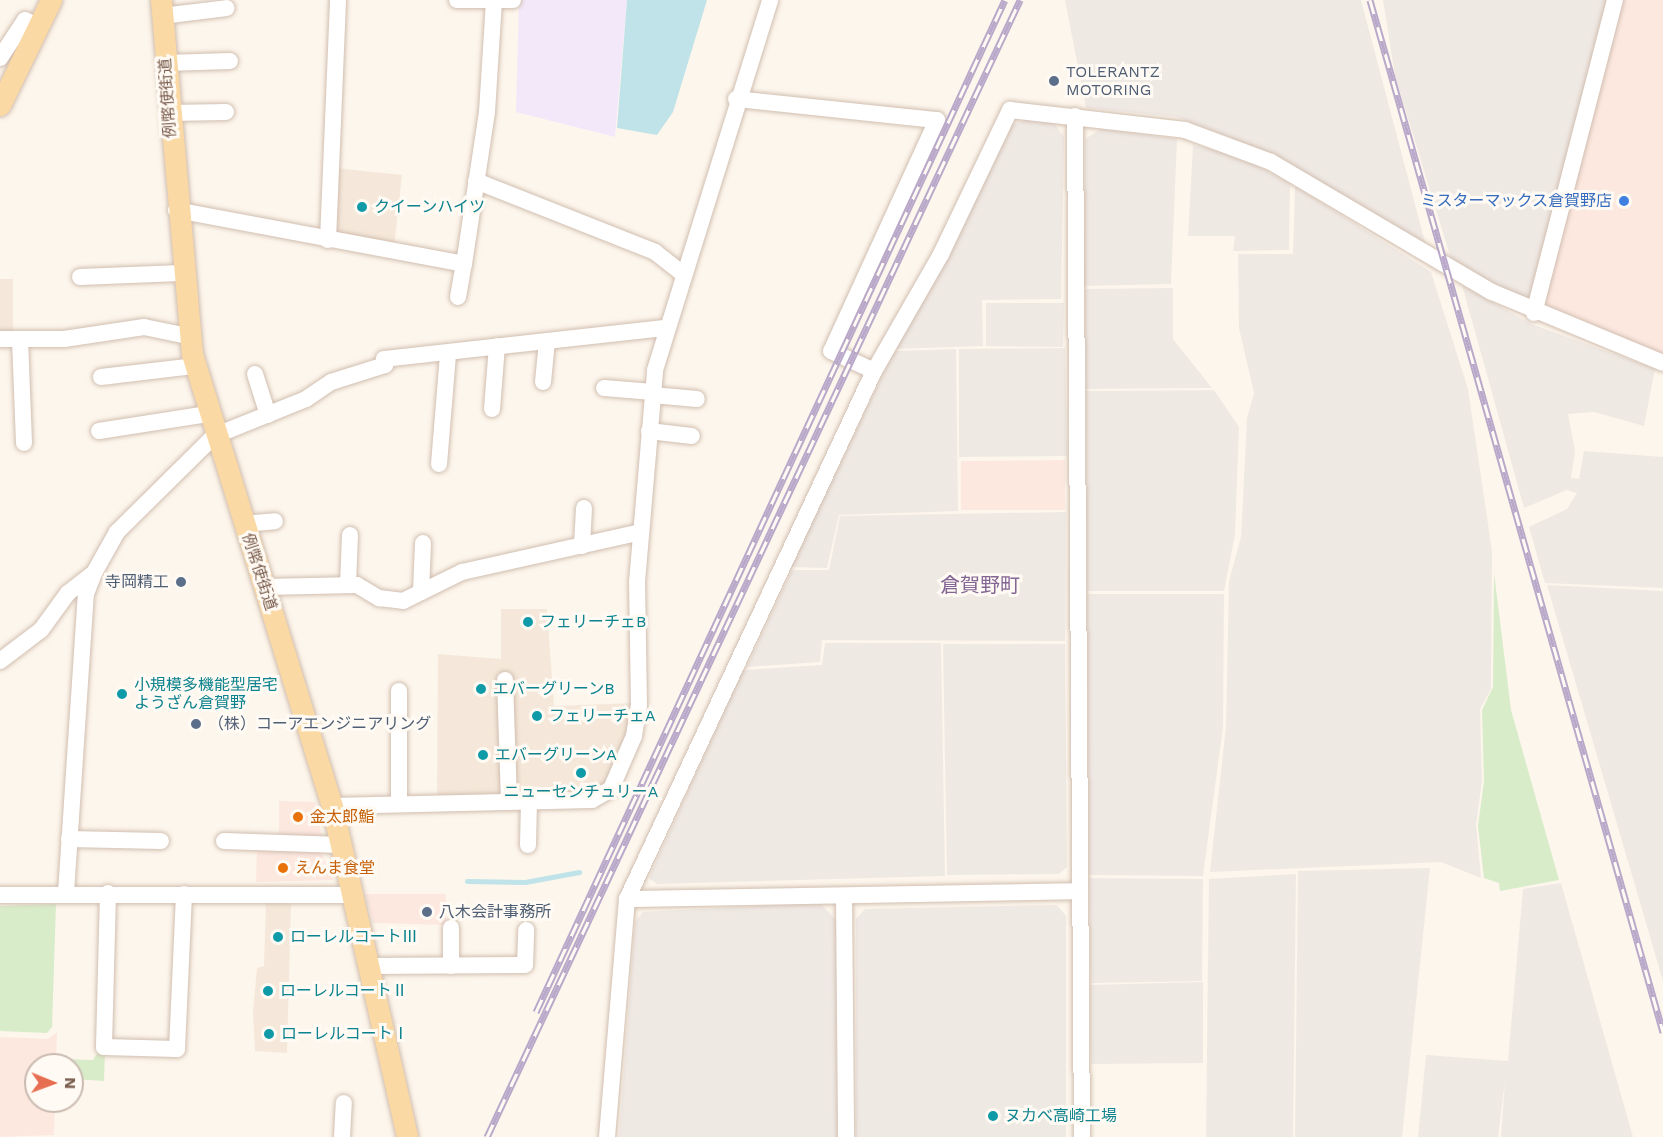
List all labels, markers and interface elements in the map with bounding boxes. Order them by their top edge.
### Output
street label: 例幣使街道 [156,57,180,139]
place label: TOLERANTZ MOTORING [1066,62,1160,100]
marker: TOLERANTZ MOTORING [1047,74,1061,88]
place label: ミスターマックス倉賀野店 [1420,191,1612,211]
marker: ミスターマックス倉賀野店 [1617,194,1631,208]
place label: クイーンハイツ [374,197,486,217]
marker: クイーンハイツ [355,200,369,214]
street label: 例幣使街道 [238,531,280,613]
place label: 寺岡精工 [105,572,169,592]
district label: 倉賀野町 [940,573,1020,597]
marker: 寺岡精工 [174,575,188,589]
place label: フェリーチェB [540,612,646,632]
marker: フェリーチェB [521,615,535,629]
place label: 小規模多機能型居宅 ようざん倉賀野 [134,675,278,713]
place label: エバーグリーンB [493,679,615,699]
marker: エバーグリーンB [474,682,488,696]
marker: 小規模多機能型居宅 ようざん倉賀野 [115,687,129,701]
place label: フェリーチェA [549,706,656,726]
marker: フェリーチェA [530,709,544,723]
place label: （株）コーアエンジニアリング [208,714,432,734]
marker: （株）コーアエンジニアリング [189,717,203,731]
place label: エバーグリーンA [495,745,618,765]
marker: エバーグリーンA [476,748,490,762]
marker: ニューセンチュリーA [574,766,588,780]
place label: ニューセンチュリーA [504,782,658,802]
place label: 金太郎鮨 [310,807,374,827]
marker: 金太郎鮨 [291,810,305,824]
place label: えんま食堂 [295,858,375,878]
marker: えんま食堂 [276,861,290,875]
place label: 八木会計事務所 [439,902,551,922]
marker: 八木会計事務所 [420,905,434,919]
place label: ローレルコートⅢ [290,927,418,947]
marker: ローレルコートⅢ [271,930,285,944]
place label: ローレルコートⅡ [280,981,408,1001]
marker: ローレルコートⅡ [261,984,275,998]
place label: ローレルコートⅠ [281,1024,409,1044]
marker: ローレルコートⅠ [262,1027,276,1041]
north arrow [24,1053,84,1113]
text: N [61,1077,80,1089]
place label: ヌカべ高崎工場 [1005,1106,1117,1126]
marker: ヌカべ高崎工場 [986,1109,1000,1123]

